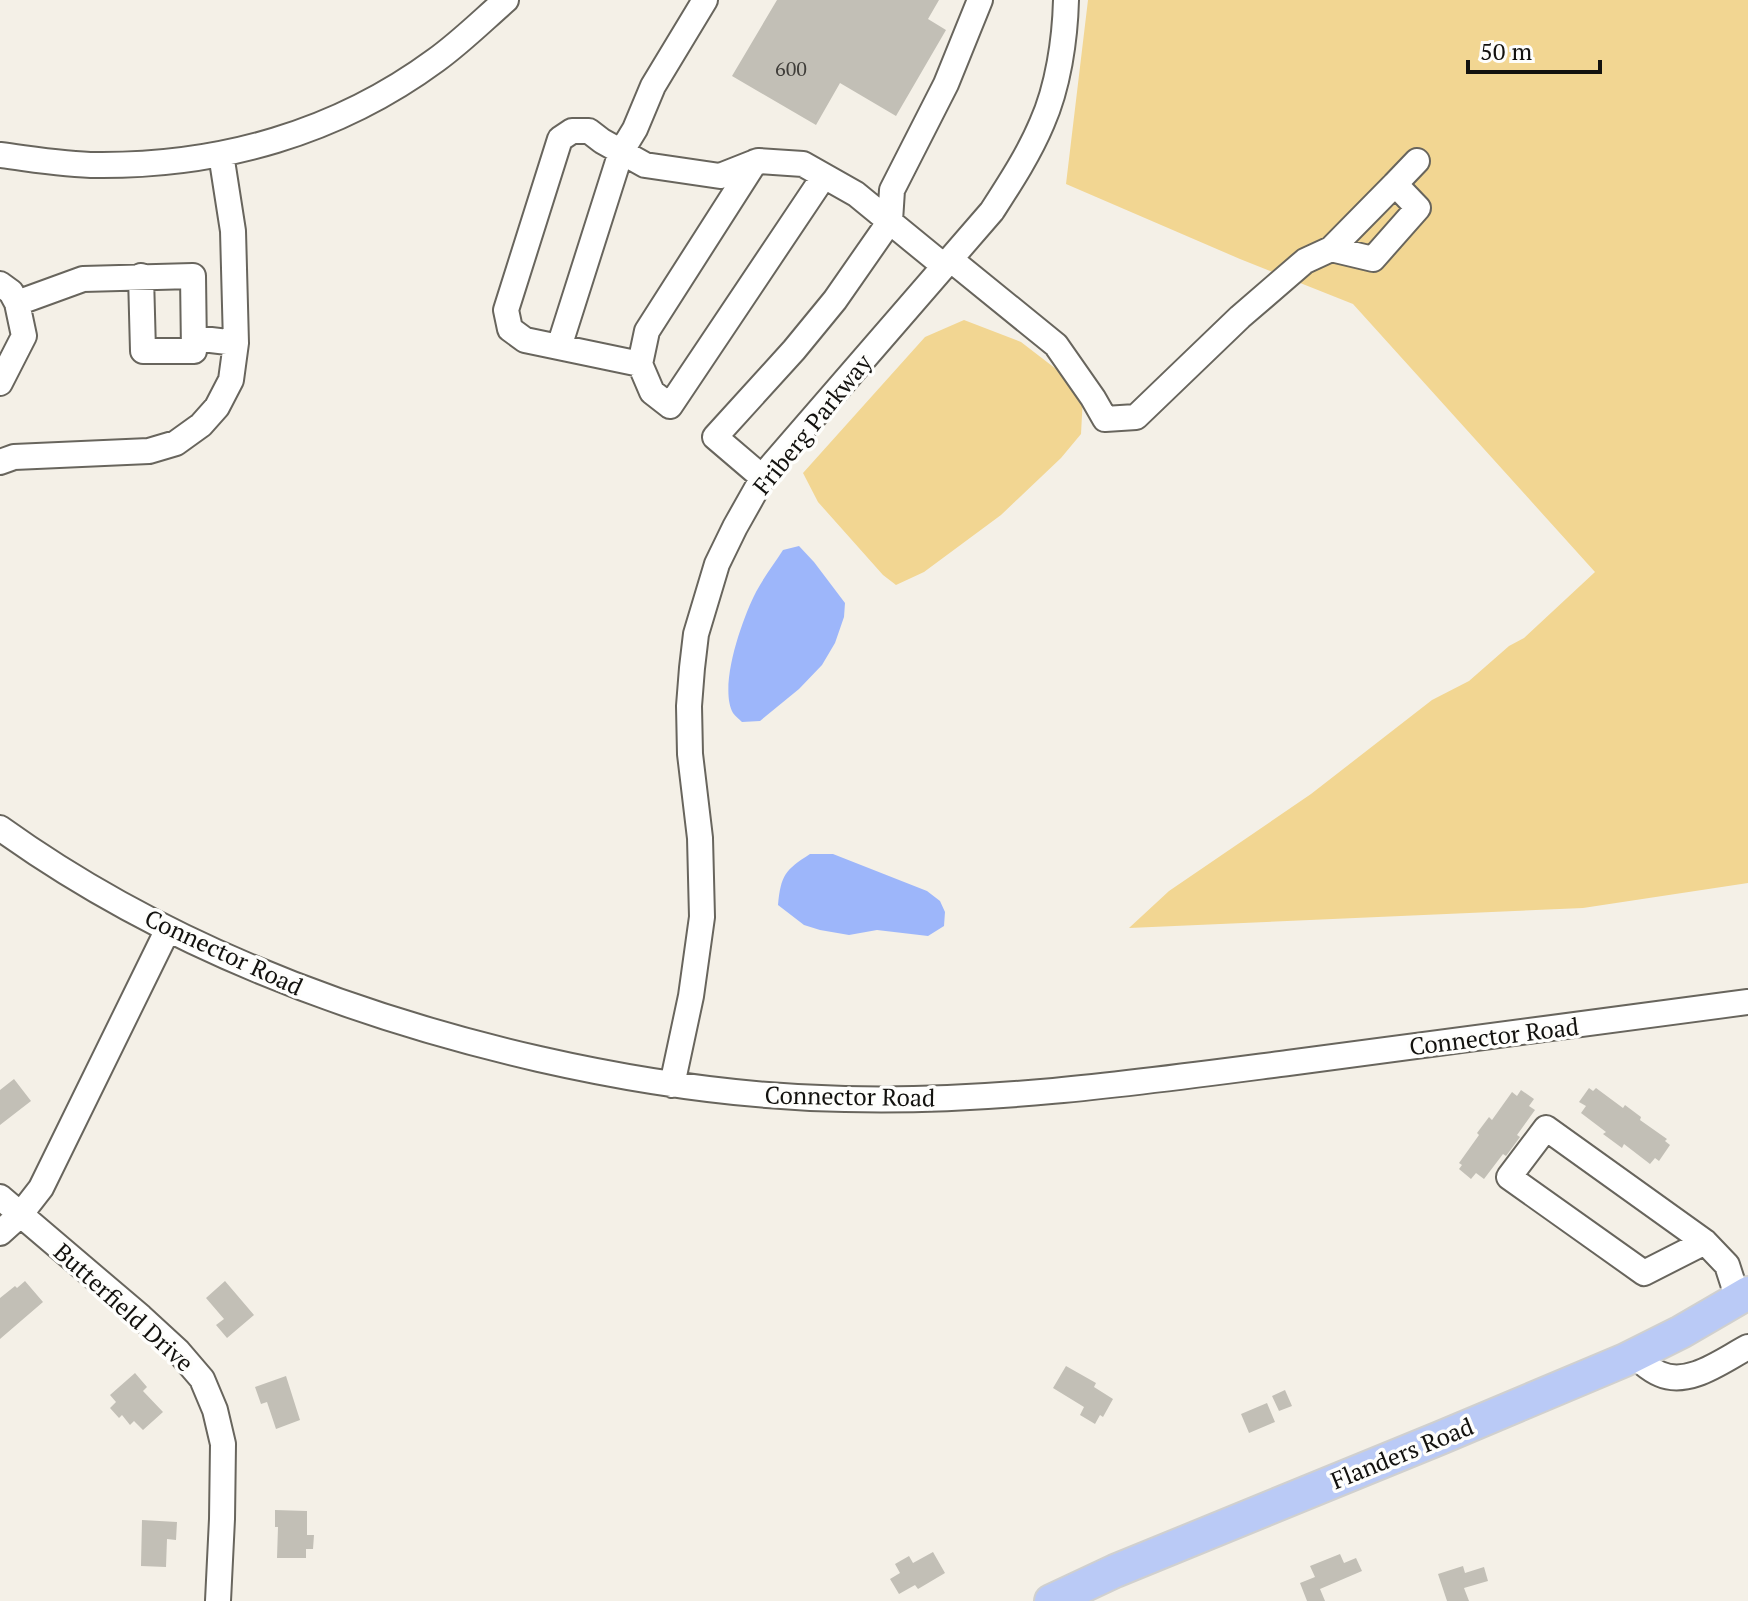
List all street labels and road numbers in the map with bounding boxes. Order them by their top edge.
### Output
street label: Friberg Parkway [745,346,879,501]
street label: Connector Road [140,901,308,1003]
street label: Connector Road [1407,1010,1581,1062]
street label: Connector Road [764,1079,936,1113]
street label: Butterfield Drive [47,1236,201,1378]
street label: Flanders Road [1326,1410,1478,1496]

